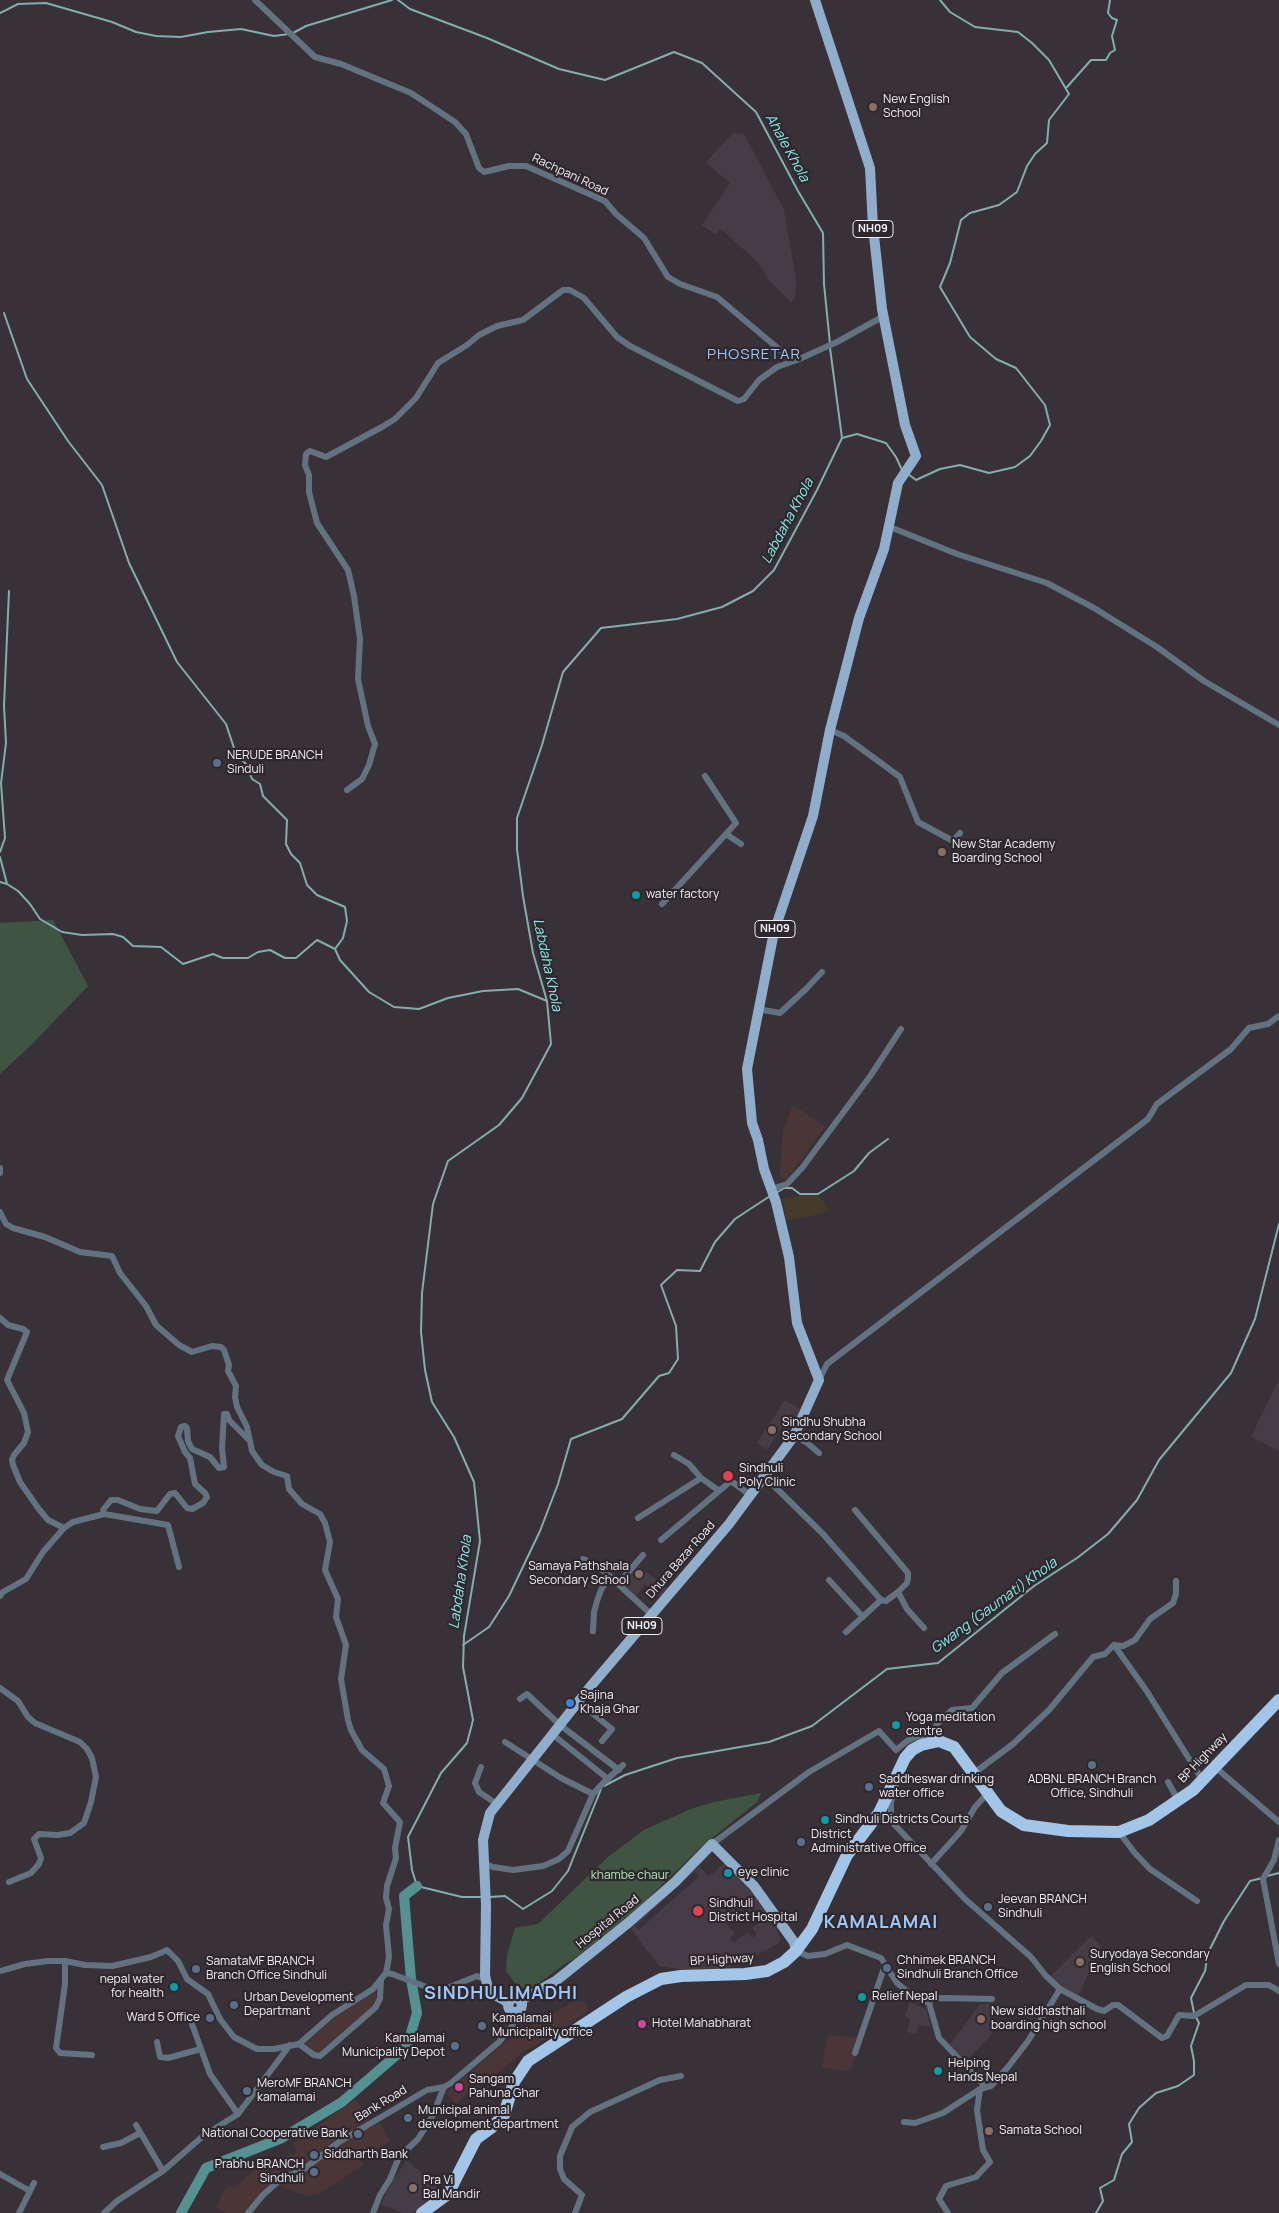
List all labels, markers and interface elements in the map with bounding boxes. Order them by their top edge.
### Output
place label: New English School [883,93,950,121]
marker: New English School [867,101,879,113]
water label: Ahale Khola [761,111,813,185]
street label: Rachpani Road [530,151,610,199]
road number: NH09 [853,220,893,238]
district label: PHOSRETAR [706,346,802,364]
water label: Labdaha Khola [758,476,818,566]
place label: NERUDE BRANCH Sinduli [227,749,323,777]
marker: NERUDE BRANCH Sinduli [211,757,223,769]
place label: New Star Academy Boarding School [952,838,1055,866]
marker: New Star Academy Boarding School [936,846,948,858]
place label: water factory [646,888,719,902]
marker: water factory [630,889,642,901]
water label: Labdaha Khola [529,917,565,1013]
road number: NH09 [755,921,795,938]
place label: Sindhu Shubha Secondary School [782,1416,882,1444]
marker: Sindhu Shubha Secondary School [766,1424,778,1436]
place label: Sindhuli Poly Clinic [739,1462,796,1490]
marker: Sindhuli Poly Clinic [721,1469,735,1483]
street label: Dhura Bazar Road [644,1519,718,1601]
water label: Labdaha Khola [446,1534,476,1630]
water label: Gwang (Gaumati) Khola [928,1555,1060,1657]
place label: Samaya Pathshala Secondary School [528,1560,629,1588]
marker: Samaya Pathshala Secondary School [633,1568,645,1580]
road number: NH09 [622,1618,662,1634]
place label: Sajina Khaja Ghar [580,1689,640,1717]
marker: Sajina Khaja Ghar [564,1697,576,1709]
place label: Yoga meditation centre [906,1711,995,1739]
marker: Yoga meditation centre [890,1719,902,1731]
street label: BP Highway [1176,1730,1230,1786]
marker: ADBNL BRANCH Branch Office, Sindhuli [1086,1759,1098,1771]
place label: Saddheswar drinking water office [879,1773,994,1801]
place label: ADBNL BRANCH Branch Office, Sindhuli [1028,1773,1156,1801]
marker: Saddheswar drinking water office [863,1781,875,1793]
place label: Sindhuli Districts Courts [835,1813,969,1827]
marker: Sindhuli Districts Courts [819,1814,831,1826]
place label: District Administrative Office [811,1828,926,1856]
marker: District Administrative Office [795,1836,807,1848]
place label: eye clinic [738,1866,789,1880]
marker: eye clinic [722,1867,734,1879]
park label: khambe chaur [591,1869,669,1883]
street label: Hospital Road [574,1892,642,1952]
place label: Jeevan BRANCH Sindhuli [998,1893,1087,1921]
place label: Sindhuli District Hospital [709,1897,798,1925]
marker: Jeevan BRANCH Sindhuli [982,1901,994,1913]
marker: Sindhuli District Hospital [691,1904,705,1918]
district label: KAMALAMAI [823,1912,939,1934]
place label: Suryodaya Secondary English School [1090,1948,1210,1976]
street label: BP Highway [690,1951,754,1969]
place label: Chhimek BRANCH Sindhuli Branch Office [897,1954,1018,1982]
place label: SamataMF BRANCH Branch Office Sindhuli [206,1955,327,1983]
marker: Suryodaya Secondary English School [1074,1956,1086,1968]
marker: Chhimek BRANCH Sindhuli Branch Office [881,1962,893,1974]
marker: SamataMF BRANCH Branch Office Sindhuli [190,1963,202,1975]
place label: nepal water for health [100,1973,164,2001]
marker: nepal water for health [168,1981,180,1993]
district label: SINDHULIMADHI [422,1983,580,2005]
place label: Relief Nepal [872,1990,937,2004]
place label: Urban Development Departmant [244,1991,354,2019]
marker: Relief Nepal [856,1991,868,2003]
marker: Urban Development Departmant [228,1999,240,2011]
place label: New siddhasthali boarding high school [991,2005,1106,2033]
place label: Ward 5 Office [127,2011,200,2025]
marker: Ward 5 Office [204,2012,216,2024]
place label: Kamalamai Municipality office [492,2012,593,2040]
marker: New siddhasthali boarding high school [975,2013,987,2025]
place label: Hotel Mahabharat [652,2017,751,2031]
marker: Hotel Mahabharat [636,2018,648,2030]
marker: Kamalamai Municipality office [476,2020,488,2032]
place label: Kamalamai Municipality Depot [342,2032,445,2060]
marker: Kamalamai Municipality Depot [449,2040,461,2052]
place label: Helping Hands Nepal [948,2057,1017,2085]
marker: Helping Hands Nepal [932,2065,944,2077]
place label: Sangam Pahuna Ghar [469,2073,540,2101]
place label: MeroMF BRANCH kamalamai [257,2077,351,2105]
marker: Sangam Pahuna Ghar [453,2081,465,2093]
street label: Bank Road [352,2083,410,2125]
marker: MeroMF BRANCH kamalamai [241,2085,253,2097]
place label: Municipal animal development department [418,2104,559,2132]
marker: Municipal animal development department [402,2112,414,2124]
place label: Samata School [999,2124,1082,2138]
marker: Samata School [983,2125,995,2137]
place label: National Cooperative Bank [202,2127,348,2141]
marker: National Cooperative Bank [352,2128,364,2140]
place label: Siddharth Bank [324,2148,408,2162]
marker: Siddharth Bank [308,2149,320,2161]
place label: Prabhu BRANCH Sindhuli [215,2158,304,2186]
marker: Prabhu BRANCH Sindhuli [308,2166,320,2178]
place label: Pra Vi Bal Mandir [423,2174,480,2202]
marker: Pra Vi Bal Mandir [407,2182,419,2194]

